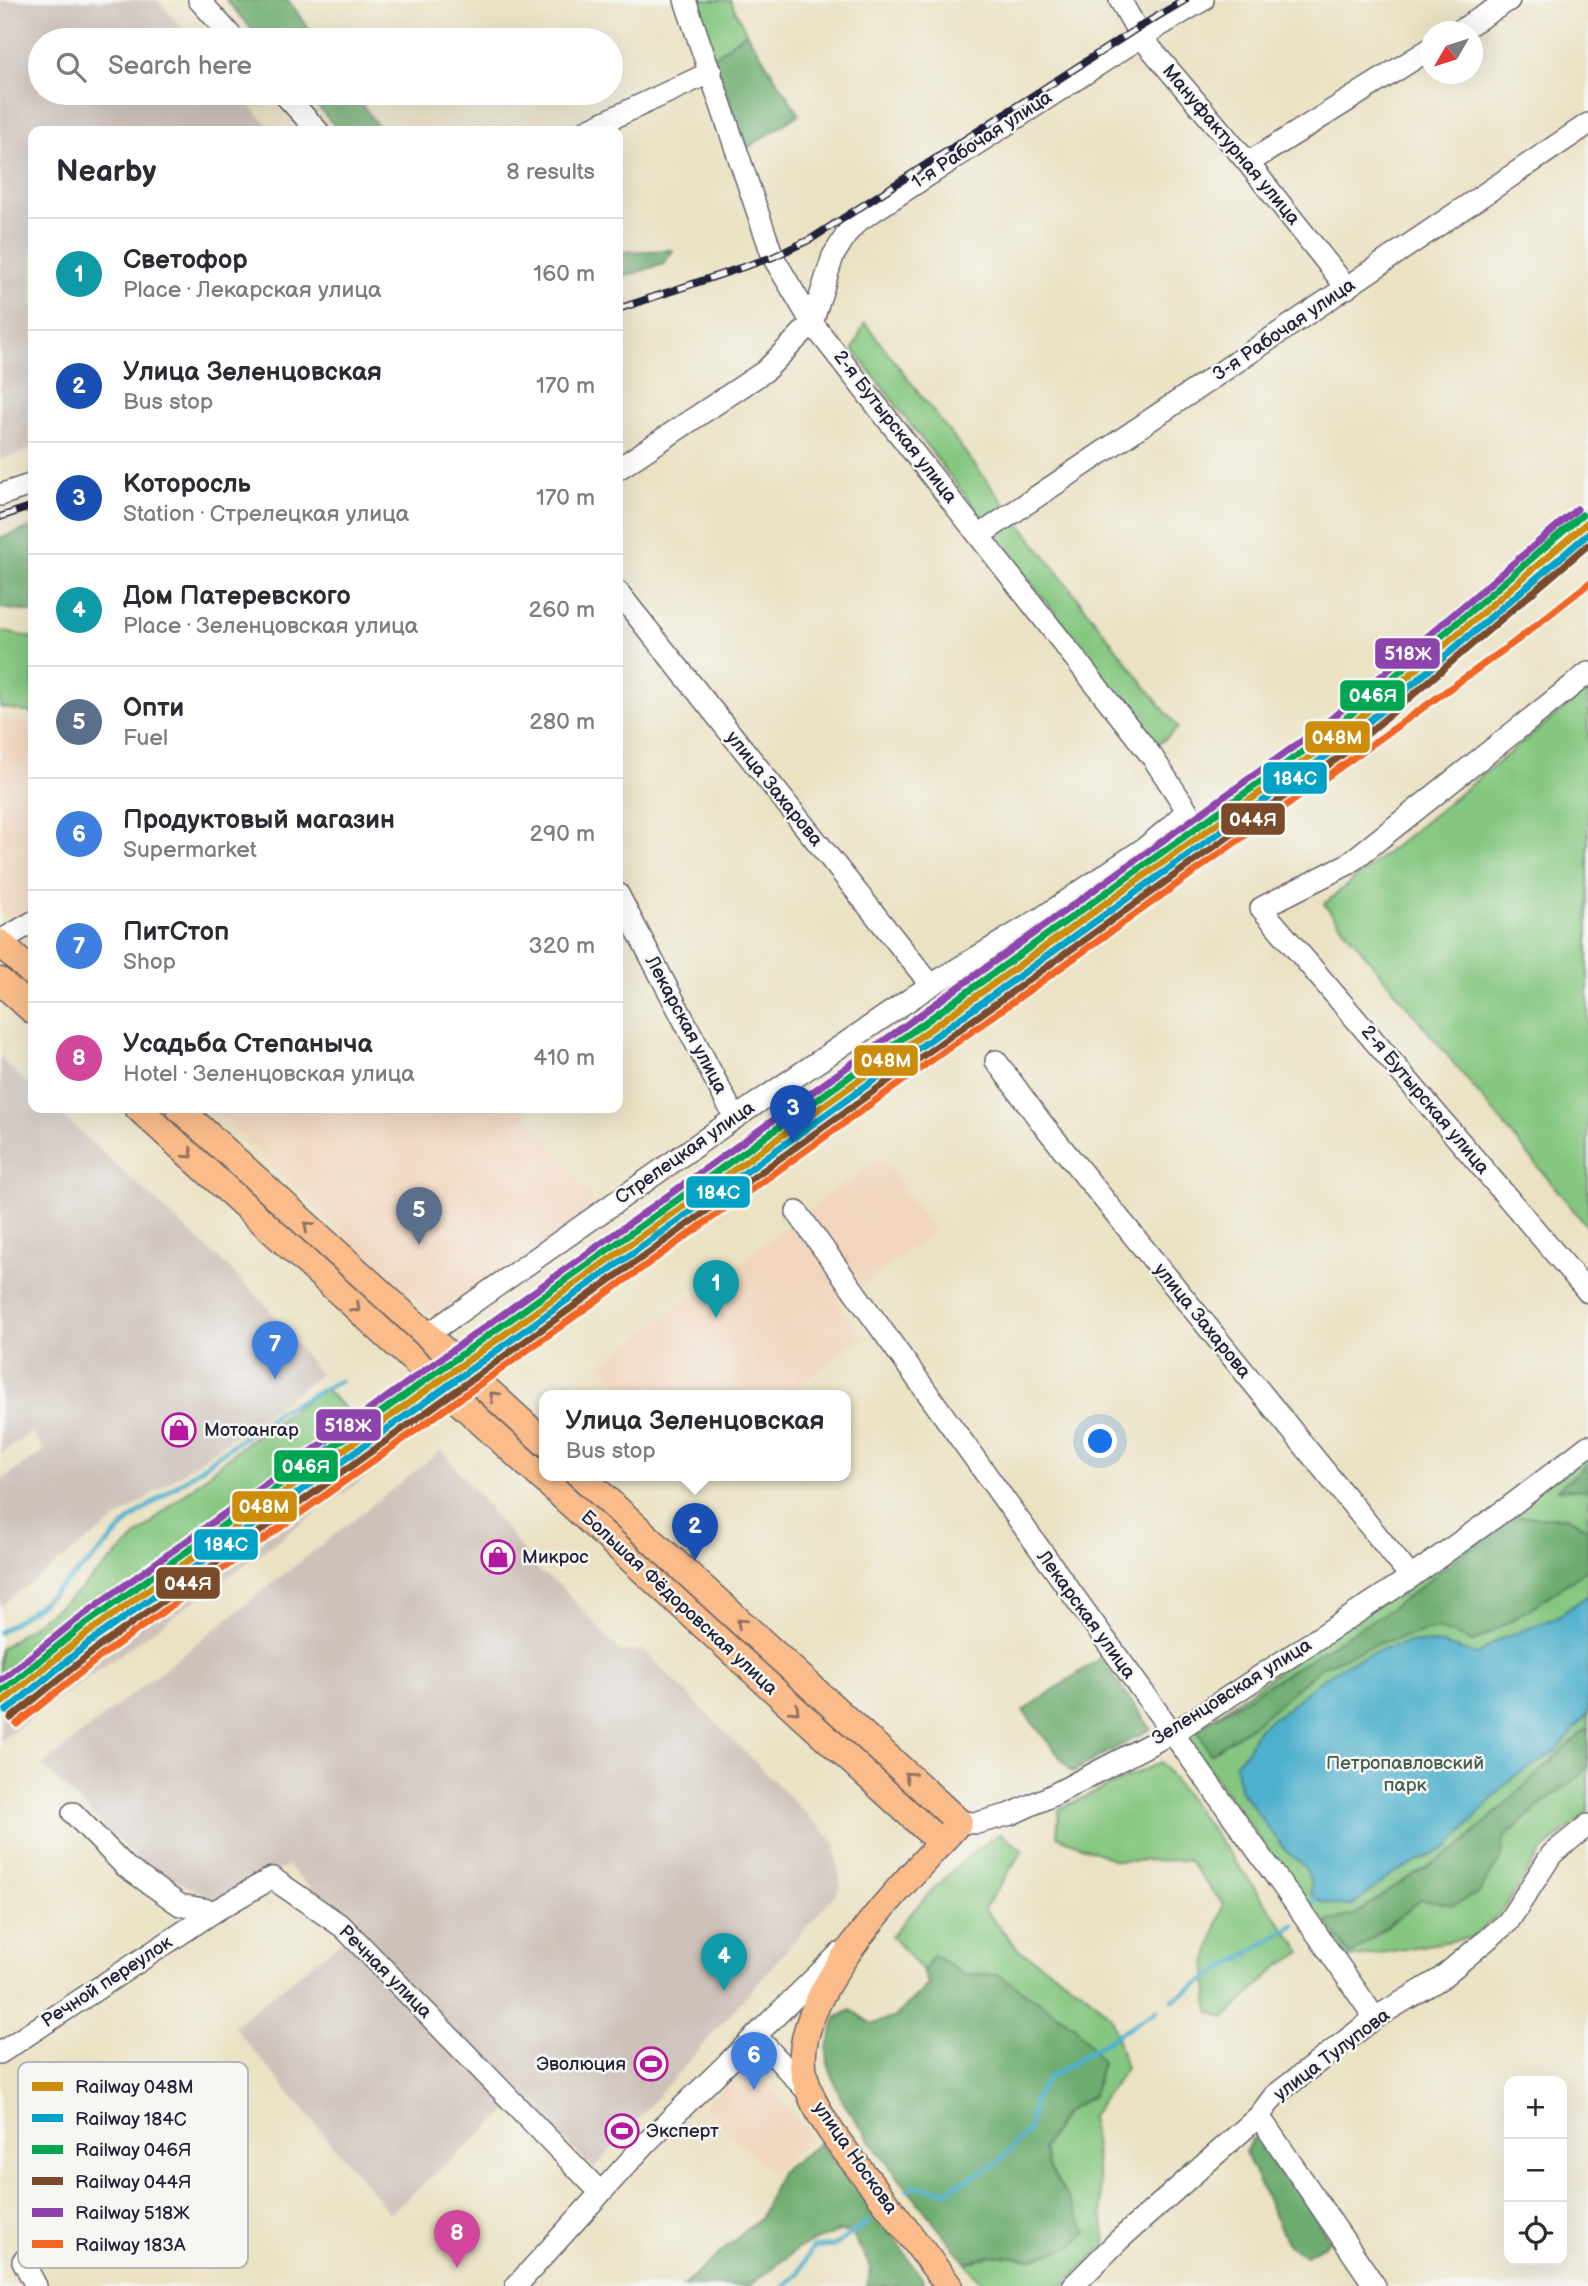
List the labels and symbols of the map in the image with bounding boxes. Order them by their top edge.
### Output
north arrow [1420,21,1483,84]
street label: Мануфактурная улица [1157,60,1305,230]
street label: 1-я Рабочая улица [907,86,1057,194]
street label: 3-я Рабочая улица [1208,274,1360,386]
street label: 2-я Бутырская улица [828,346,962,508]
line badge: 518Ж [1374,637,1441,670]
text: 518Ж [1384,643,1432,666]
line badge: 046Я [1339,679,1406,712]
text: 046Я [1349,685,1397,708]
line badge: 048М [1304,720,1371,754]
street label: улица Захарова [721,727,827,851]
text: 048М [1312,727,1362,750]
line badge: 184С [1262,761,1328,795]
text: 184С [1273,768,1317,791]
line badge: 044Я [1220,802,1286,836]
text: 044Я [1229,809,1277,832]
street label: Лекарская улица [639,951,732,1098]
street label: 2-я Бутырская улица [1356,1021,1494,1179]
line badge: 048М [853,1044,919,1077]
text: 048М [861,1050,911,1073]
pin: 3 [770,1085,816,1143]
street label: Стрелецкая улица [611,1096,759,1210]
one-way arrow [181,1146,194,1158]
line badge: 184С [685,1175,751,1209]
text: 184С [696,1182,740,1205]
pin: 5 [396,1187,442,1245]
one-way arrow [303,1222,316,1234]
street label: улица Захарова [1149,1259,1255,1383]
pin: 1 [693,1260,739,1318]
one-way arrow [348,1299,361,1312]
pin: 7 [252,1321,298,1379]
one-way arrow [489,1392,502,1405]
line badge: 518Ж [315,1408,382,1442]
shop icon: Мотоангар [160,1411,198,1449]
text: 518Ж [324,1415,372,1438]
place label: Мотоангар [204,1419,299,1442]
your location [1083,1424,1117,1458]
line badge: 046Я [273,1449,339,1483]
text: 046Я [282,1456,330,1479]
line badge: 048М [231,1490,298,1523]
text: 048М [239,1496,289,1519]
pin: 2 [672,1503,718,1561]
street label: Большая Фёдоровская улица [576,1506,782,1700]
line badge: 184С [193,1528,259,1561]
text: 184С [204,1534,248,1557]
shop icon: Микрос [479,1538,517,1576]
place label: Микрос [522,1546,589,1569]
street label: Лекарская улица [1031,1546,1140,1684]
line badge: 044Я [155,1566,221,1600]
text: 044Я [164,1573,212,1596]
one-way arrow [736,1618,749,1631]
street label: Зеленцовская улица [1148,1634,1316,1750]
one-way arrow [787,1702,800,1714]
park label: Петропавловский парк [1326,1752,1484,1797]
one-way arrow [904,1772,917,1785]
street label: Речная улица [334,1921,436,2023]
street label: Речной переулок [37,1931,177,2033]
pin: 4 [701,1933,747,1991]
street label: улица Тулупова [1270,2004,1394,2106]
pin: 6 [731,2032,777,2090]
sports icon: Эволюция [632,2045,670,2083]
place label: Эволюция [536,2053,626,2076]
legend [18,2062,248,2268]
text: Railway 048М [75,2076,194,2099]
street label: улица Носкова [808,2097,902,2219]
text: Railway 184С [75,2108,187,2131]
sports icon: Эксперт [603,2112,641,2150]
place label: Эксперт [646,2120,719,2143]
text: Railway 046Я [75,2139,192,2162]
text: Railway 044Я [75,2171,191,2194]
text: Railway 518Ж [75,2202,190,2225]
pin: 8 [434,2210,480,2268]
text: Railway 183А [75,2234,186,2257]

